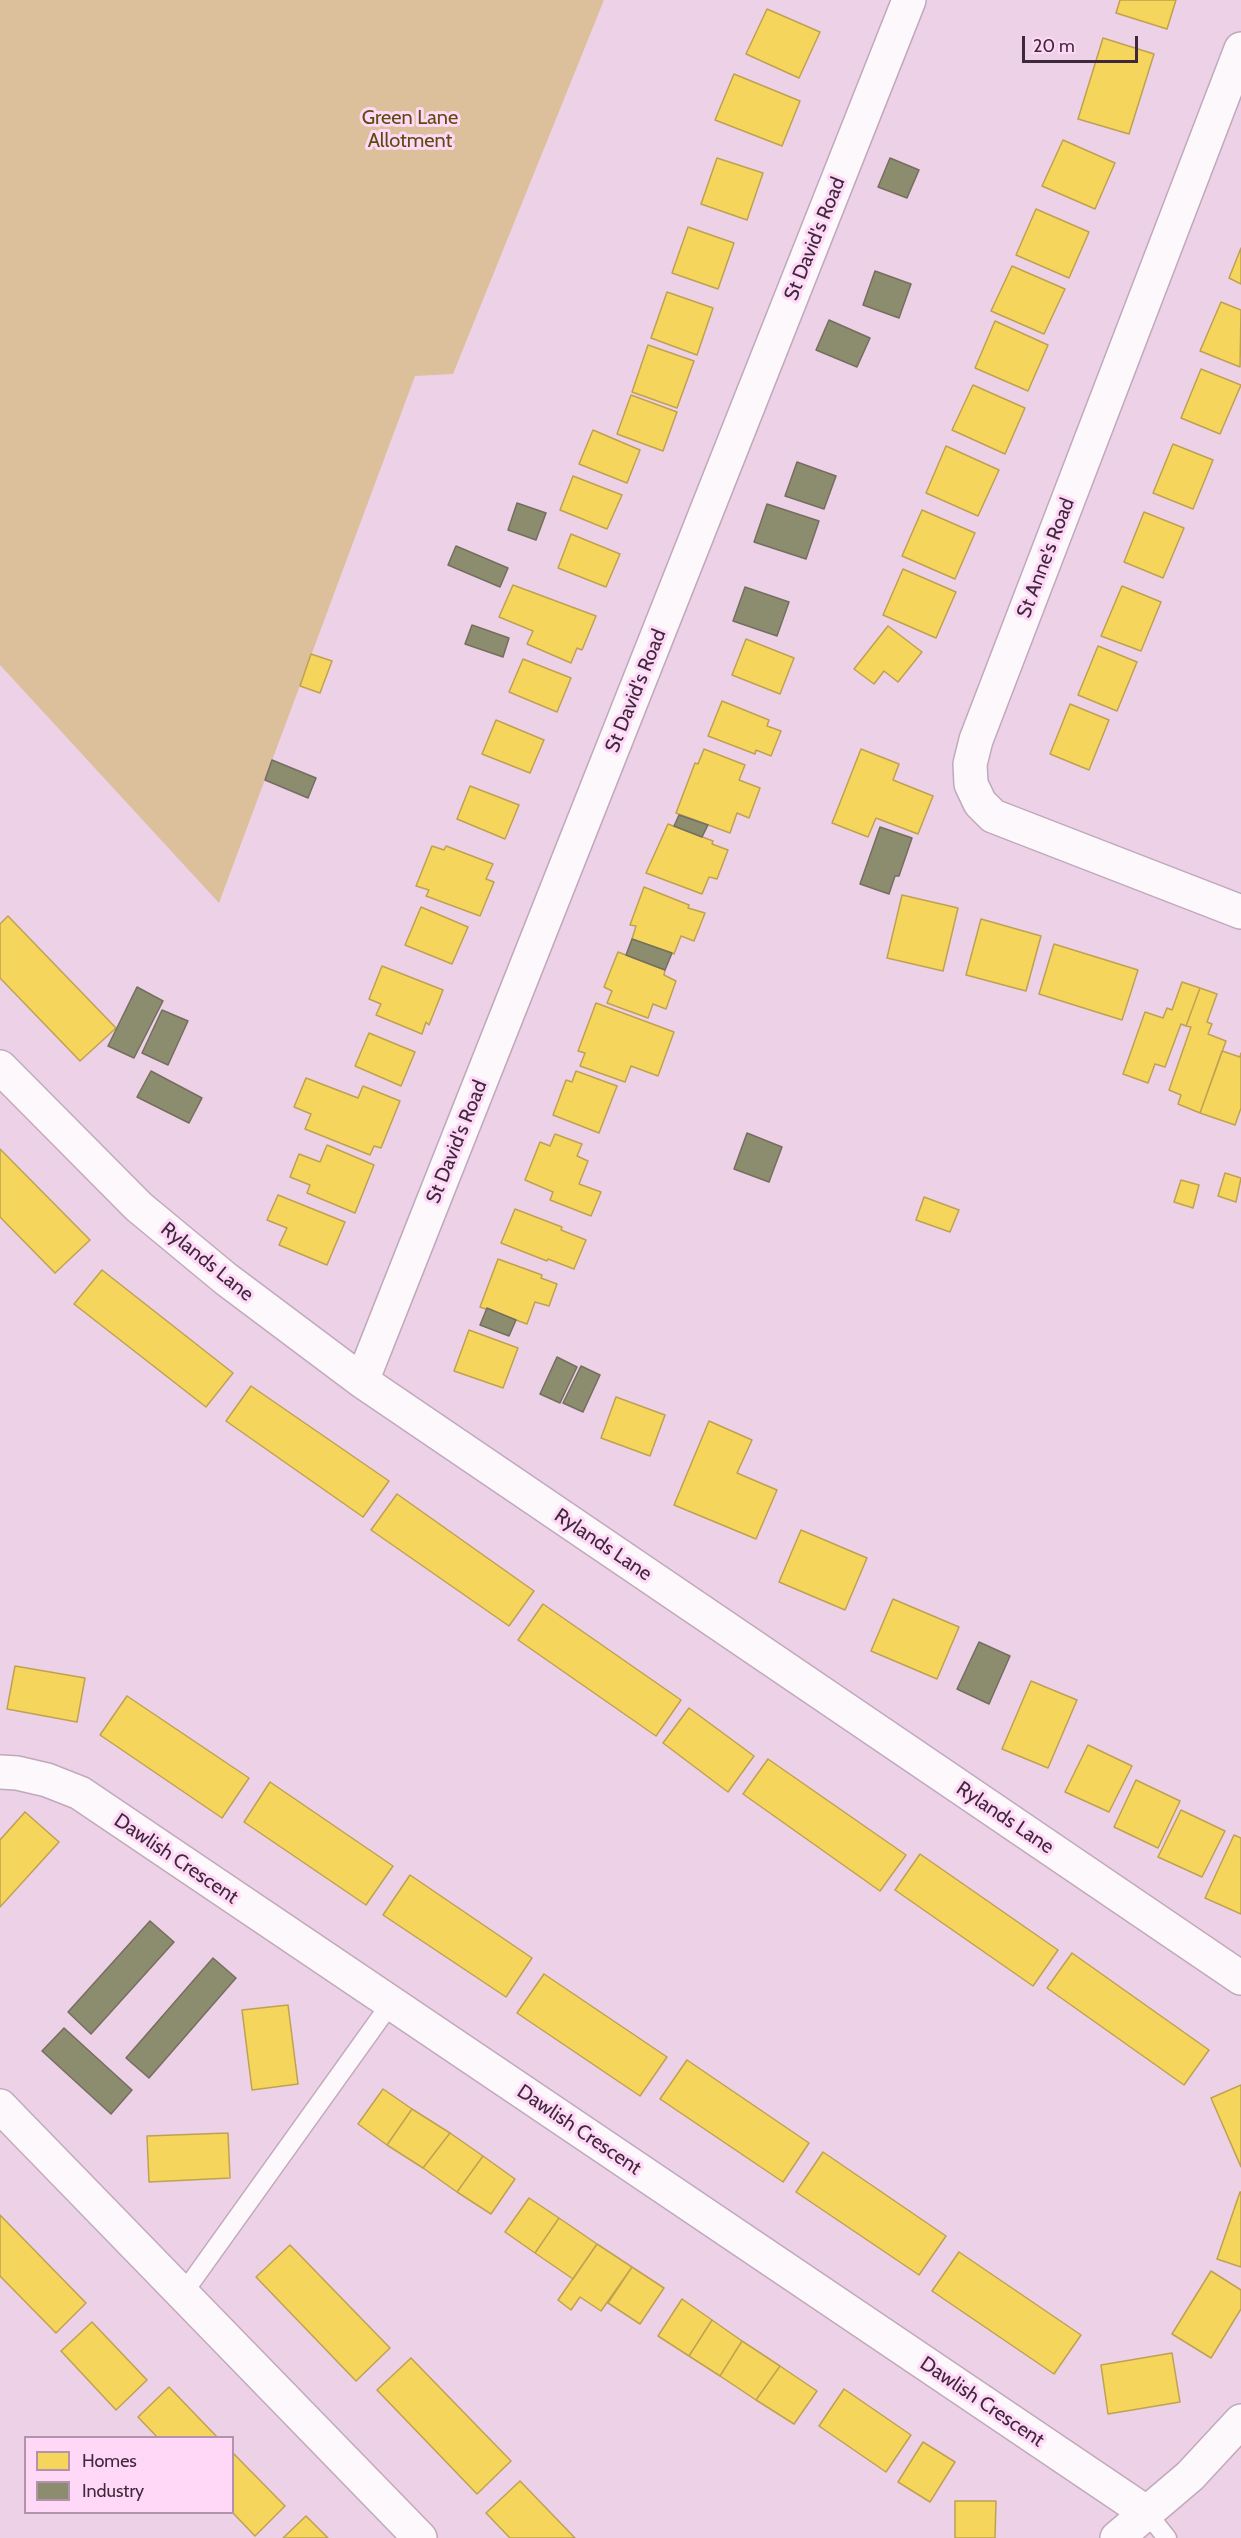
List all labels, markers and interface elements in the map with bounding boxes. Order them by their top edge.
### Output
scale bar [1025,24,1140,62]
text: 20 m [1033,35,1075,57]
park label: Green Lane Allotment [362,106,458,153]
street label: St David's Road [779,174,851,304]
street label: St Anne's Road [1012,495,1080,621]
street label: St David's Road [600,626,672,756]
street label: St David's Road [421,1077,493,1207]
street label: Rylands Lane [156,1217,258,1307]
street label: Rylands Lane [550,1504,656,1586]
street label: Rylands Lane [952,1777,1058,1859]
street label: Dawlish Crescent [109,1809,243,1909]
street label: Dawlish Crescent [512,2080,646,2180]
street label: Dawlish Crescent [915,2352,1049,2452]
legend [24,2436,234,2514]
text: Homes [82,2450,137,2472]
text: Industry [82,2480,144,2502]

